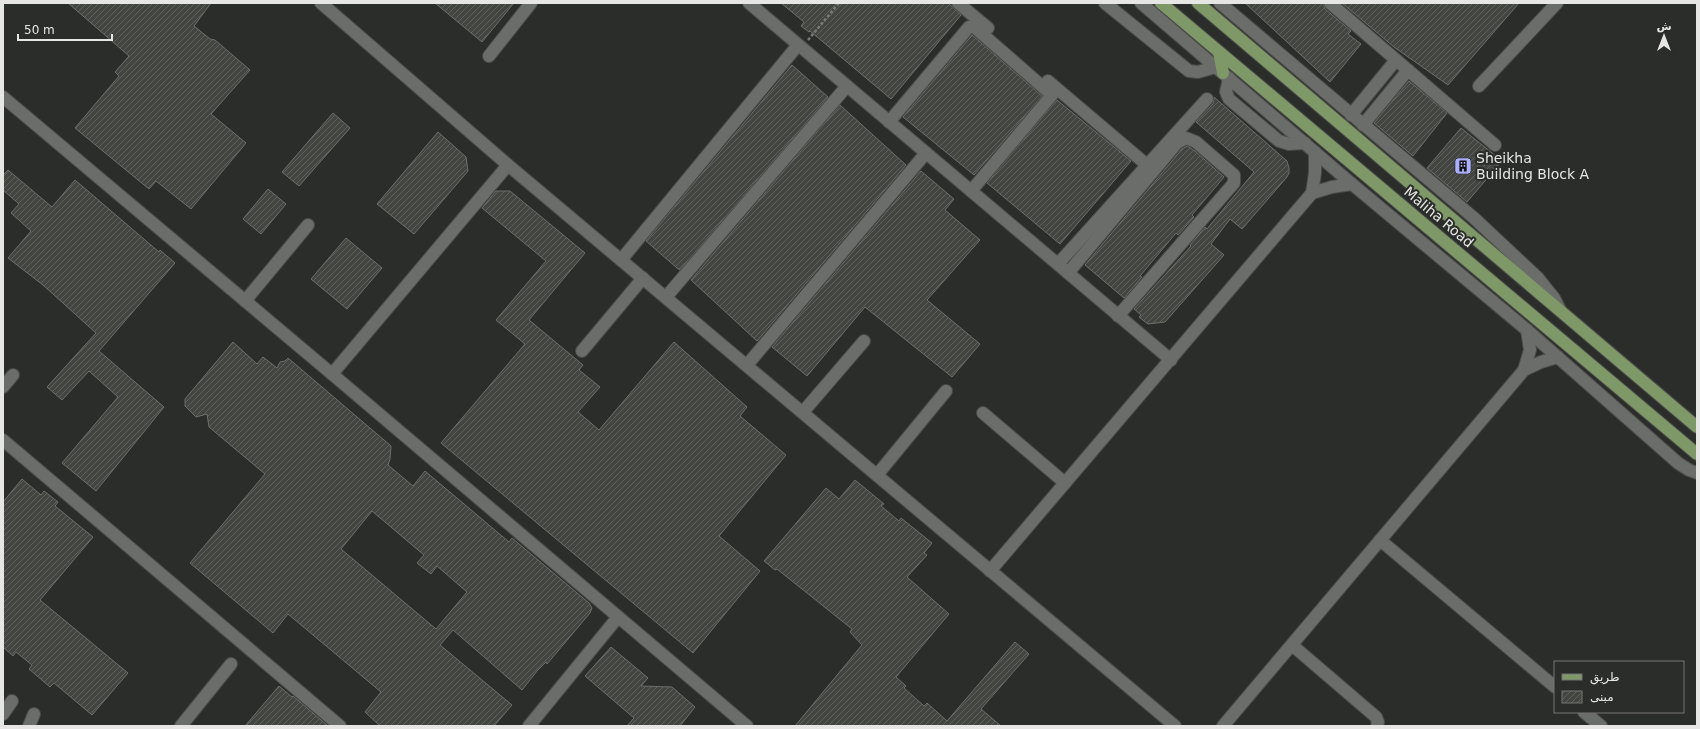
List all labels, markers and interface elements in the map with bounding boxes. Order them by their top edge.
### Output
scale bar [18,16,112,42]
north arrow [1644,16,1684,56]
text: ش [1656,20,1672,33]
text: 50 m [24,23,55,37]
place label: Sheikha Building Block A [1476,150,1590,182]
building icon: Sheikha Building Block A [1453,156,1473,176]
street label: Maliha Road [1401,183,1477,251]
legend [1554,661,1684,713]
text: طريق [1590,670,1620,685]
text: مبنى [1590,690,1614,704]

